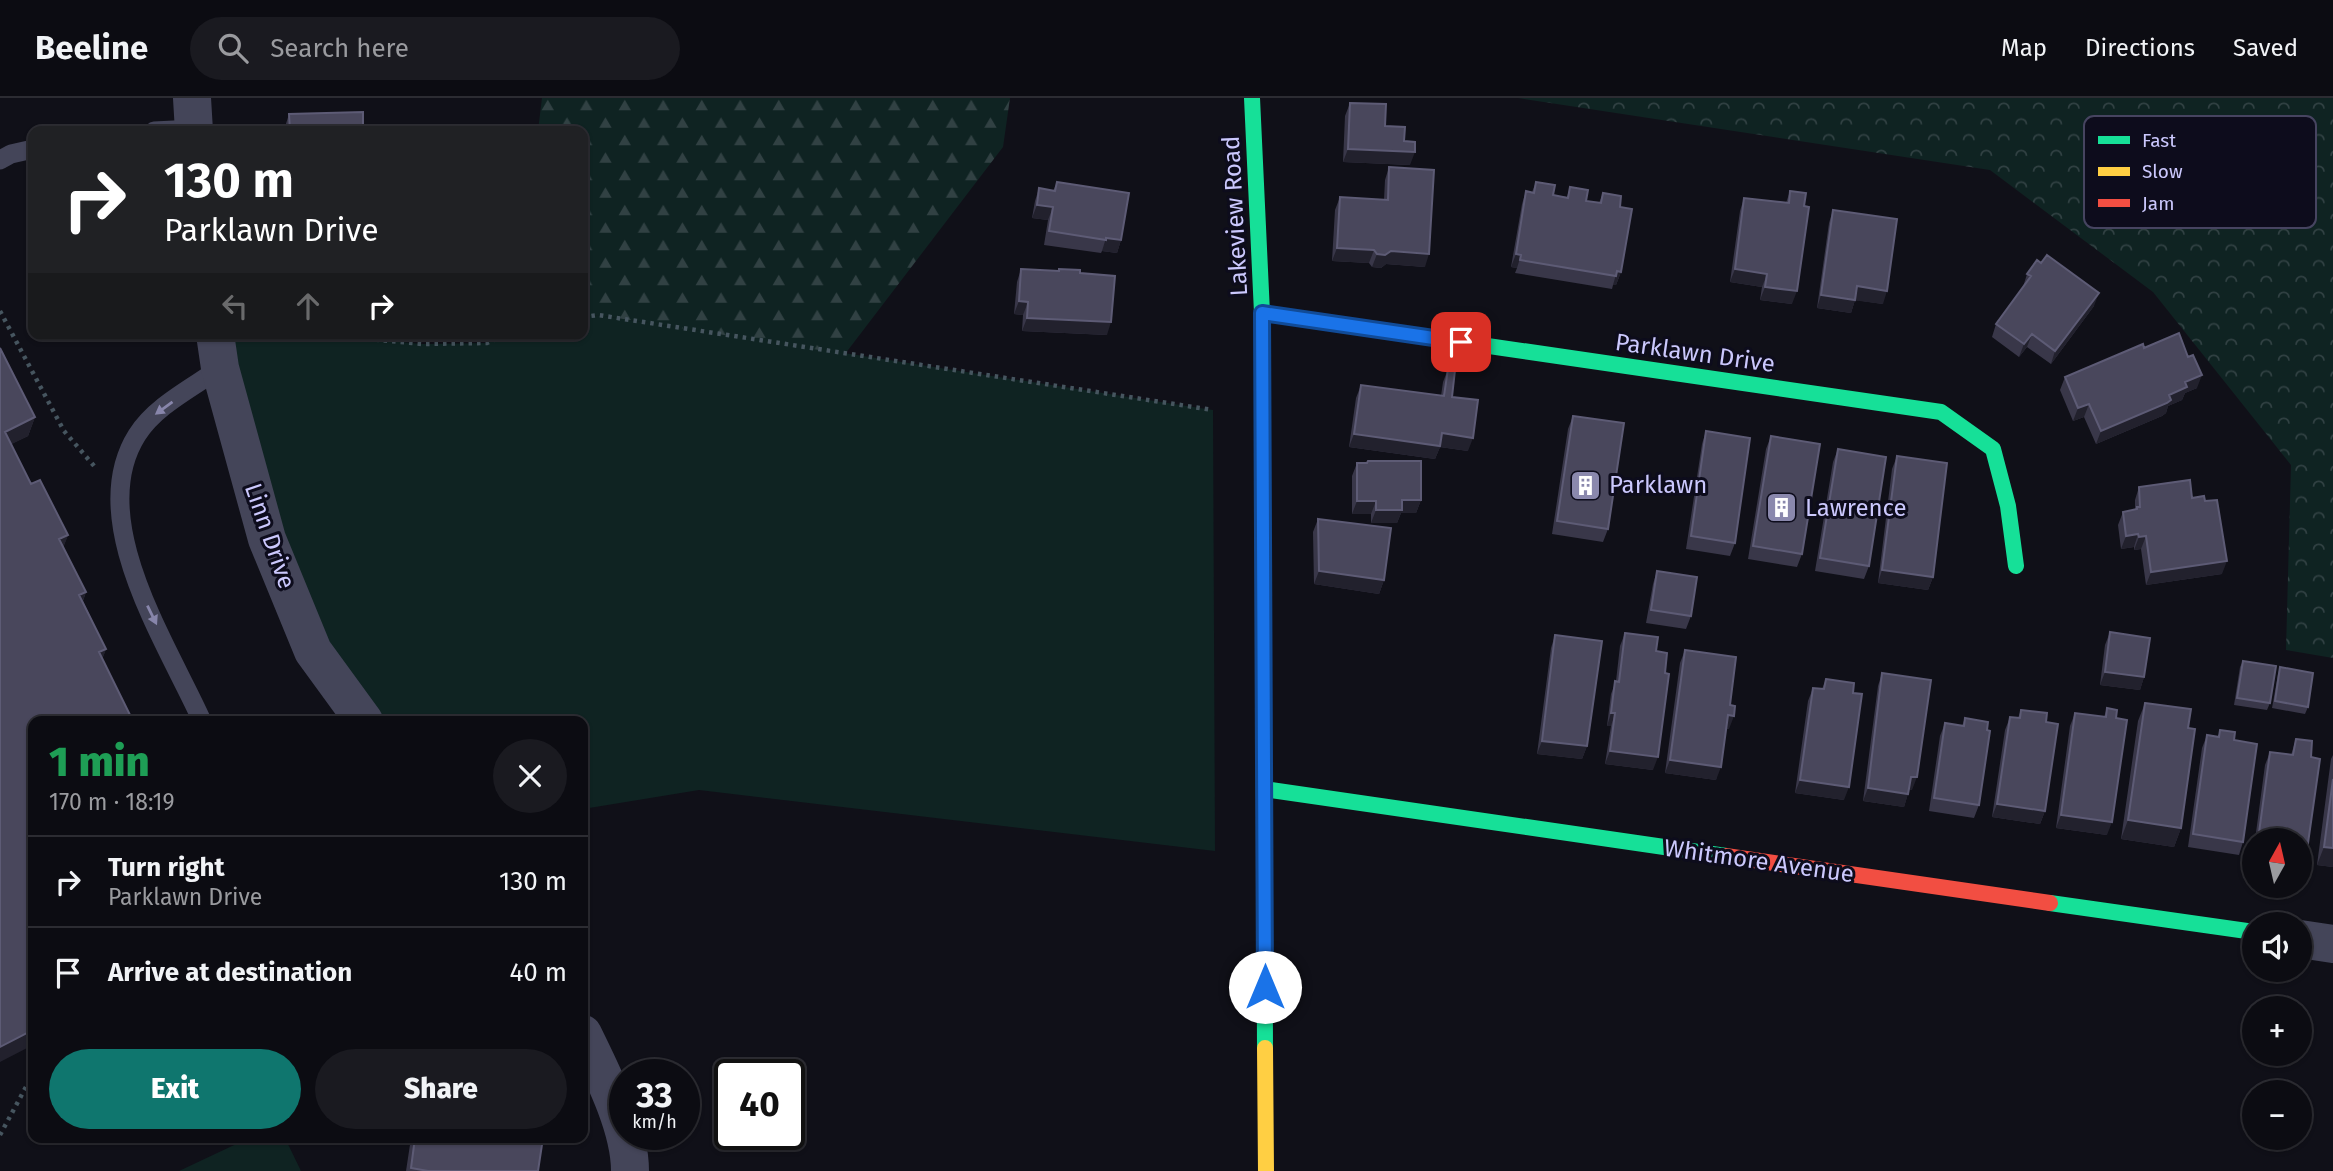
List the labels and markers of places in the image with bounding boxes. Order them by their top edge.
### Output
pin [1431,312,1491,372]
building icon: Parklawn [1569,468,1603,502]
place label: Parklawn [1609,471,1707,499]
building icon: Lawrence [1765,491,1799,525]
place label: Lawrence [1805,494,1907,522]

